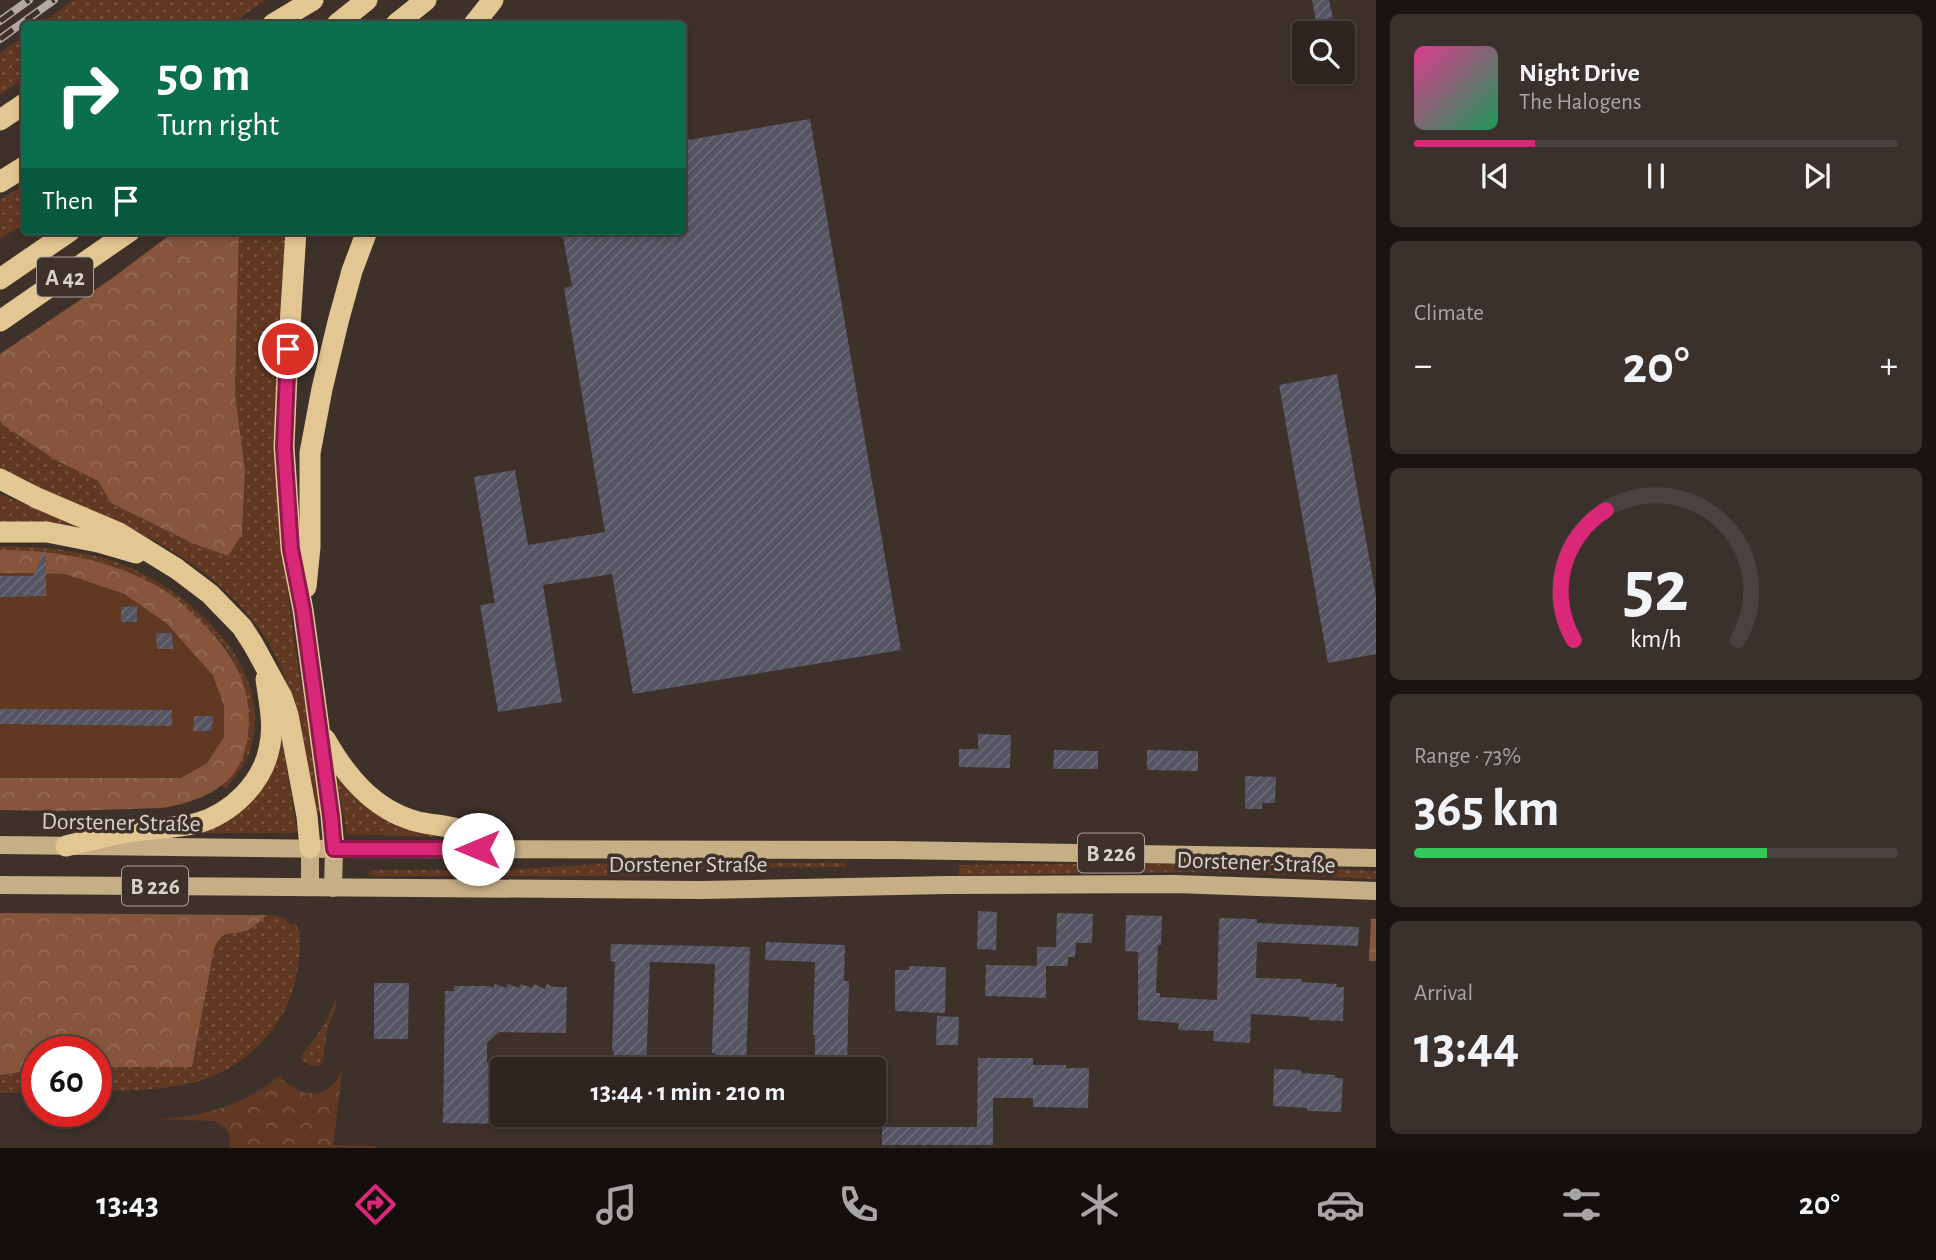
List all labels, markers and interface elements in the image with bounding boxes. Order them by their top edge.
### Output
map controls [1292,21,1355,84]
button: search [1292,21,1355,84]
icon: right [42,49,133,140]
text: 50 m [157,51,251,100]
text: Night Drive [1519,60,1640,86]
text: The Halogens [1519,91,1641,114]
text: Turn right [157,109,279,141]
icon: previous [1476,157,1514,195]
icon: pause [1637,157,1675,195]
icon: next [1798,157,1836,195]
icon: arrive [107,182,145,220]
text: Then [42,188,93,214]
road number: A 42 [37,258,93,296]
text: Climate [1414,302,1484,325]
pin [258,319,318,379]
icon: arrive [269,330,307,368]
text: 20° [1623,340,1689,392]
text: − [1414,347,1432,385]
text: + [1880,347,1898,385]
text: 52 [1623,552,1689,625]
text: km/h [1630,627,1682,652]
text: Range · 73% [1414,745,1521,768]
text: 365 km [1414,783,1560,835]
street label: Dorstener Straße [41,810,201,836]
position arrow [441,812,515,886]
road number: B 226 [1078,834,1144,873]
street label: Dorstener Straße [1176,848,1336,878]
street label: Dorstener Straße [608,853,768,877]
road number: B 226 [122,866,188,906]
text: Arrival [1414,982,1473,1005]
text: 13:44 [1414,1020,1519,1072]
speed limit sign: 60 [21,1036,112,1127]
text: 13:44 · 1 min · 210 m [590,1079,786,1105]
icon: directions [351,1180,400,1229]
icon: music [592,1180,641,1229]
icon: phone [834,1180,883,1229]
icon: climate [1075,1180,1124,1229]
icon: car [1316,1180,1365,1229]
icon: filters [1557,1180,1606,1229]
text: 13:43 [96,1188,159,1220]
text: 20° [1799,1188,1840,1220]

